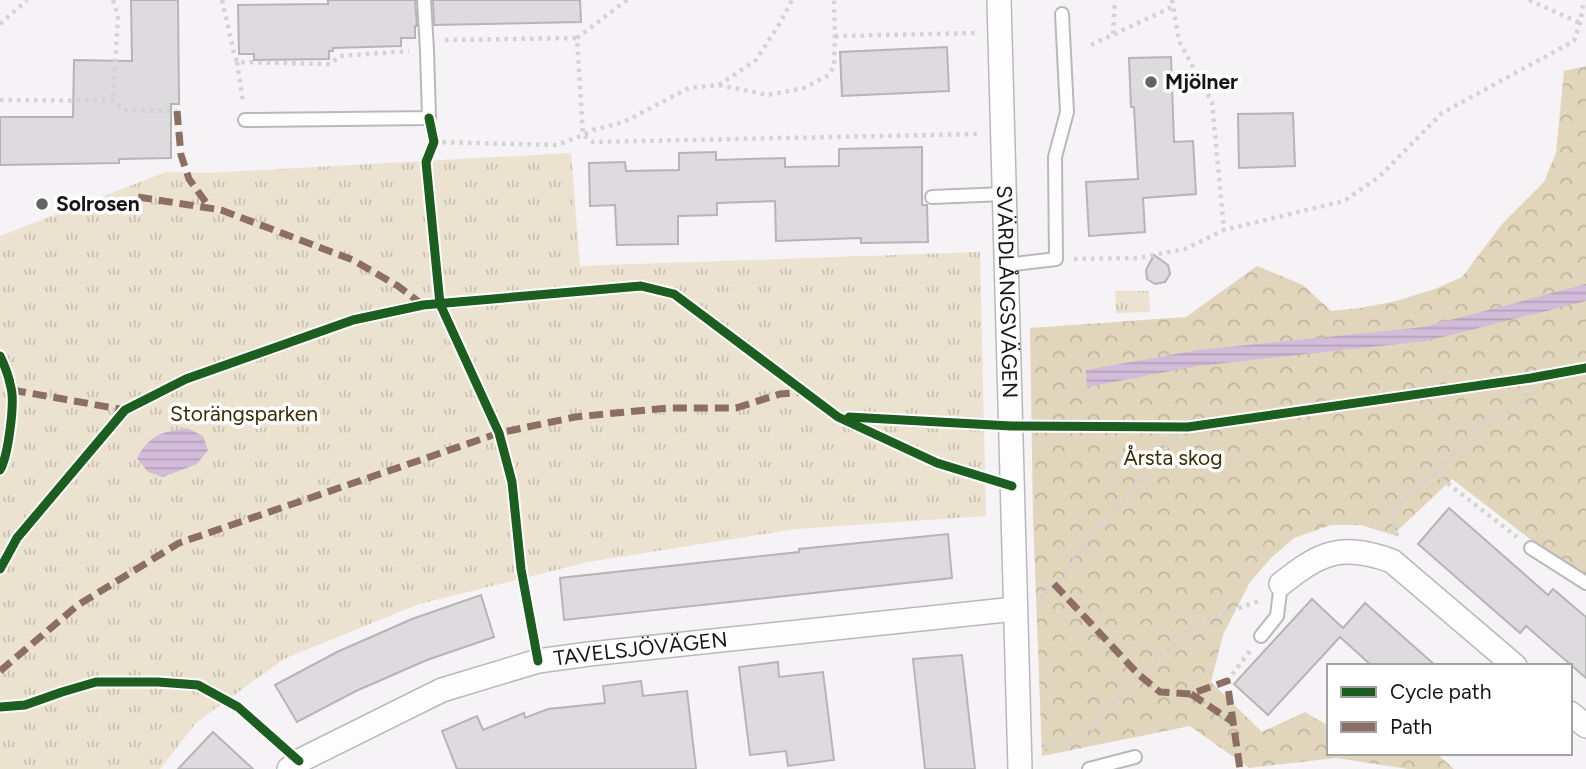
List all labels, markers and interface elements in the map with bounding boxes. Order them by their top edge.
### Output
place label: Mjölner [1165,69,1238,94]
marker: Mjölner [1143,74,1159,90]
street label: SVÄRDLÅNGSVÄGEN [992,185,1023,399]
place label: Solrosen [56,191,140,216]
marker: Solrosen [34,196,50,212]
park label: Storängsparken [170,401,318,426]
park label: Årsta skog [1123,445,1223,470]
street label: TAVELSJÖVÄGEN [552,626,729,671]
legend [1327,664,1572,755]
text: Cycle path [1390,679,1491,704]
text: Path [1390,714,1432,739]

